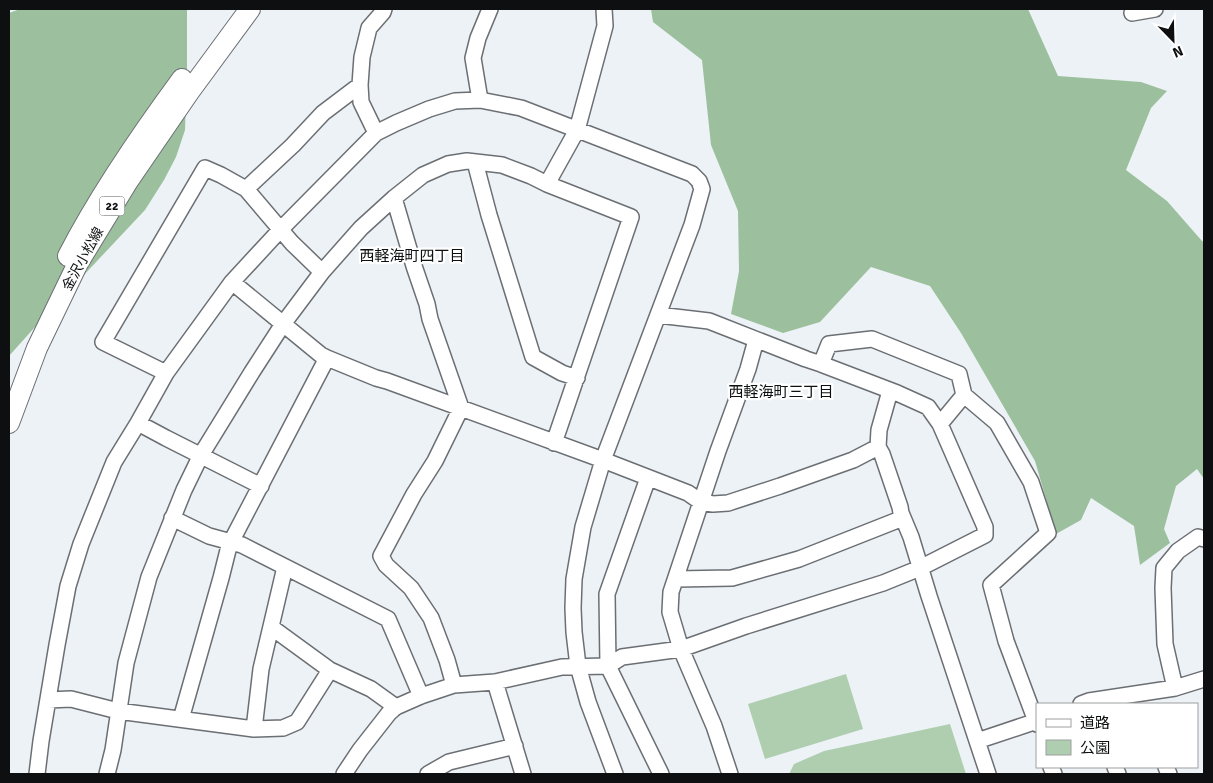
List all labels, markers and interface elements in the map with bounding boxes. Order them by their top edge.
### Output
north arrow [1148,15,1198,65]
text: N [1170,42,1186,61]
road number: 22 [100,197,124,216]
street label: 金沢小松線 [59,224,107,294]
district label: 西軽海町四丁目 [359,247,465,265]
district label: 西軽海町三丁目 [728,383,834,401]
legend [1036,703,1198,768]
text: 道路 [1080,714,1110,732]
text: 公園 [1080,739,1110,757]

